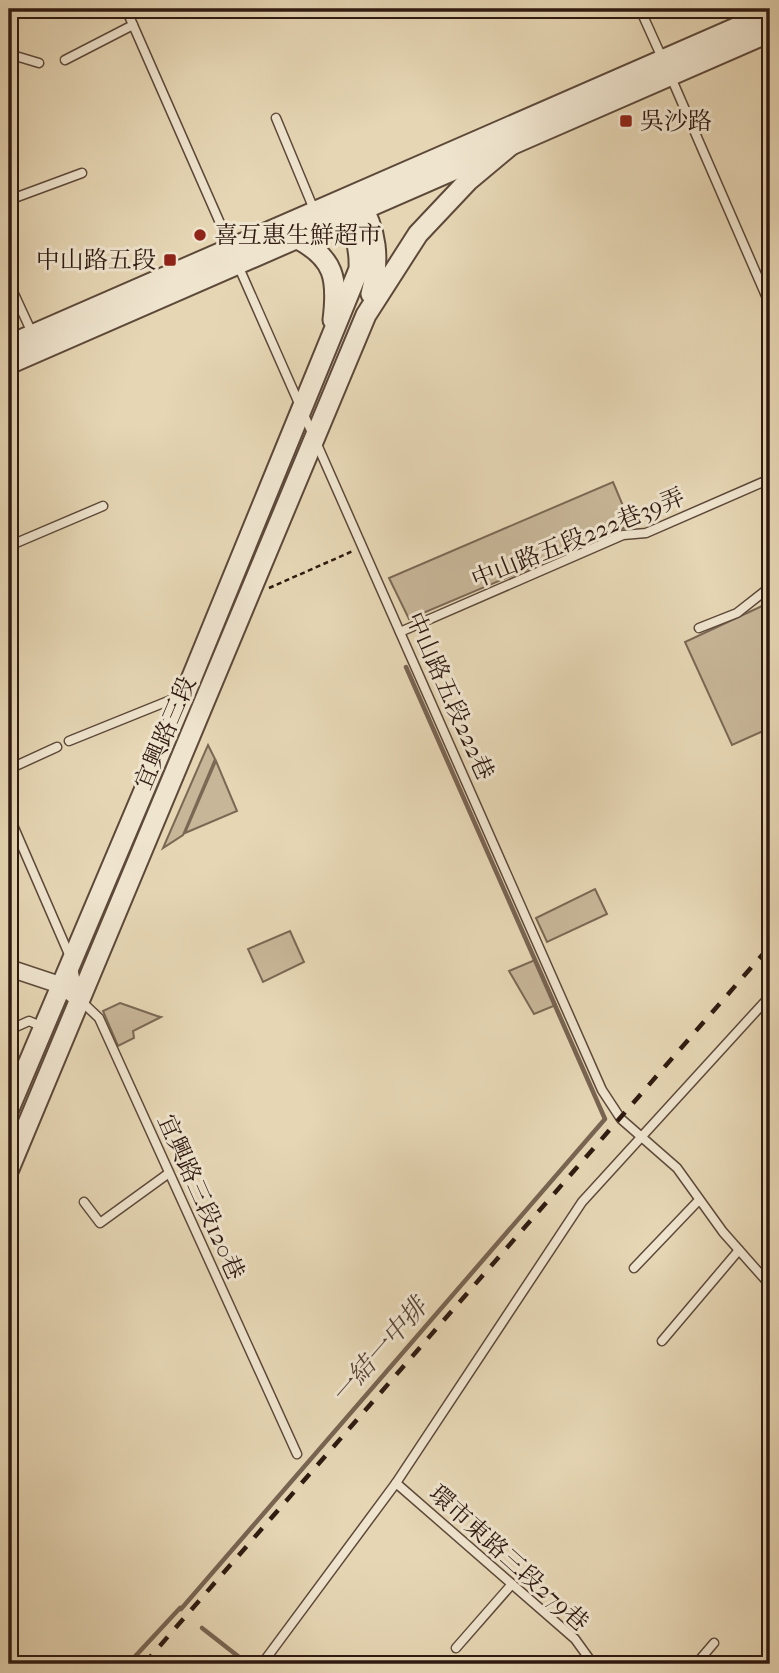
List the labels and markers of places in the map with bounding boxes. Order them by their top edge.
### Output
place label: 吳沙路 [640,107,712,135]
marker: 吳沙路 [618,113,634,129]
place label: 喜互惠生鮮超市 [214,221,382,249]
marker: 喜互惠生鮮超市 [192,227,208,243]
place label: 中山路五段 [36,246,156,274]
marker: 中山路五段 [162,252,178,268]

